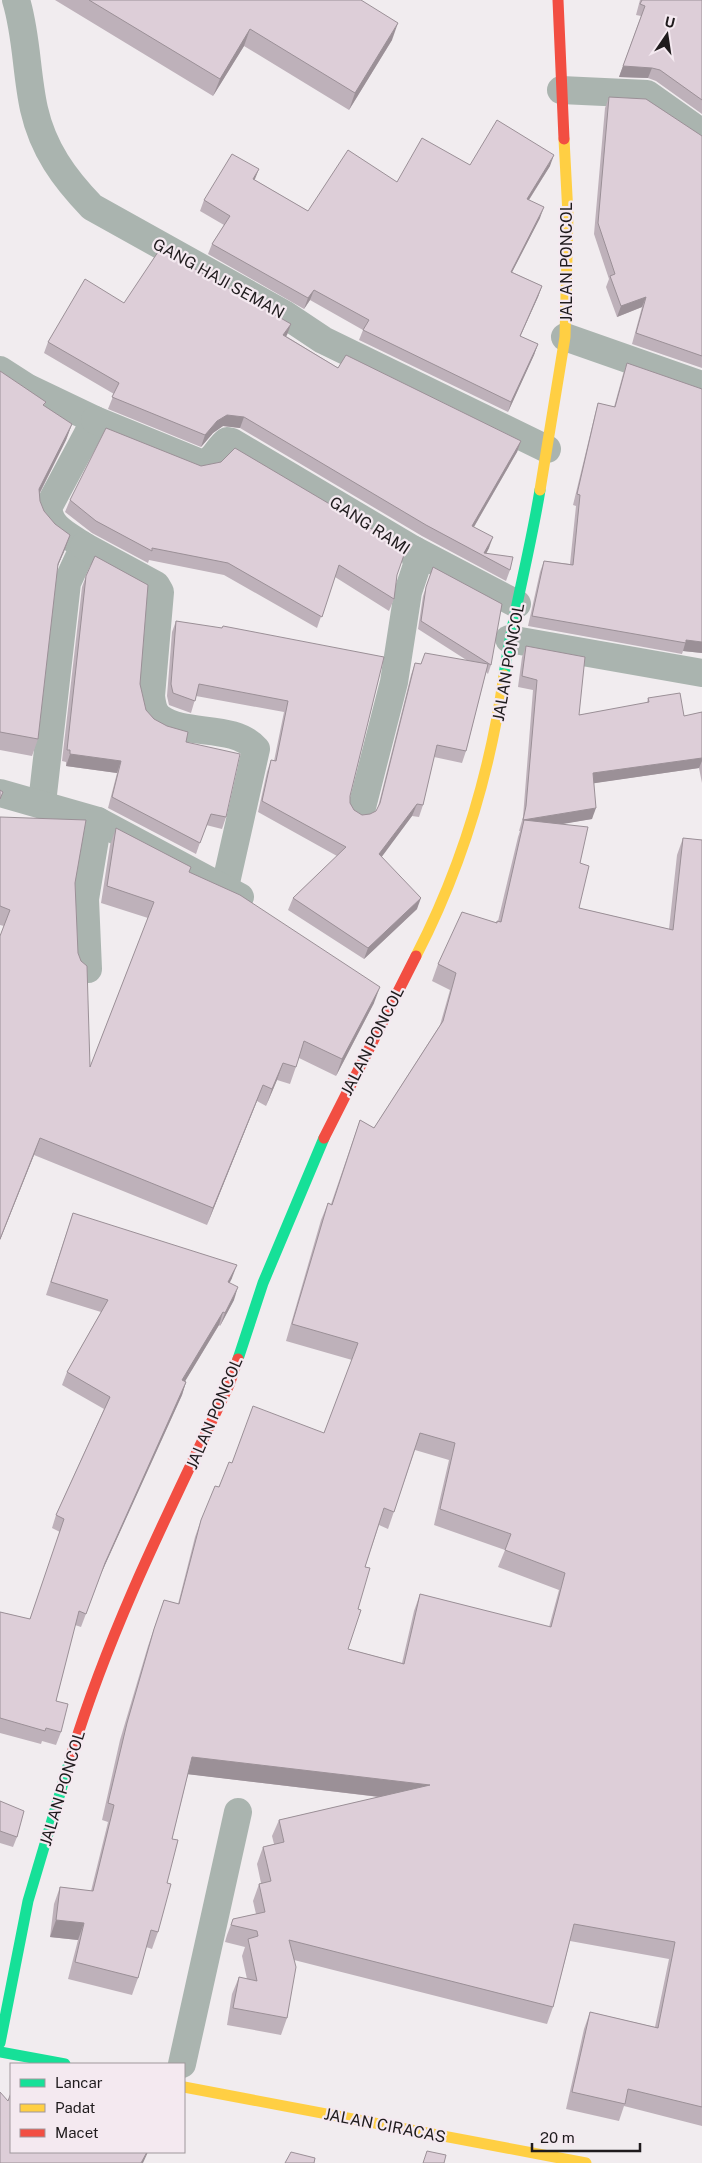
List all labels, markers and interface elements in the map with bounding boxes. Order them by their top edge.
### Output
north arrow [642,10,692,60]
text: U [663,13,677,31]
street label: JALAN PONCOL [557,202,576,322]
street label: GANG HAJI SEMAN [150,234,288,323]
street label: GANG RAMI [326,492,413,558]
street label: JALAN PONCOL [489,601,528,723]
street label: JALAN PONCOL [337,984,408,1099]
street label: JALAN PONCOL [182,1354,247,1472]
street label: JALAN PONCOL [36,1728,89,1848]
legend [10,2063,185,2153]
text: Lancar [55,2074,103,2091]
text: Padat [55,2099,96,2116]
street label: JALAN CIRACAS [322,2104,447,2147]
scale bar [532,2120,640,2152]
text: Macet [55,2124,99,2141]
text: 20 m [540,2129,575,2146]

